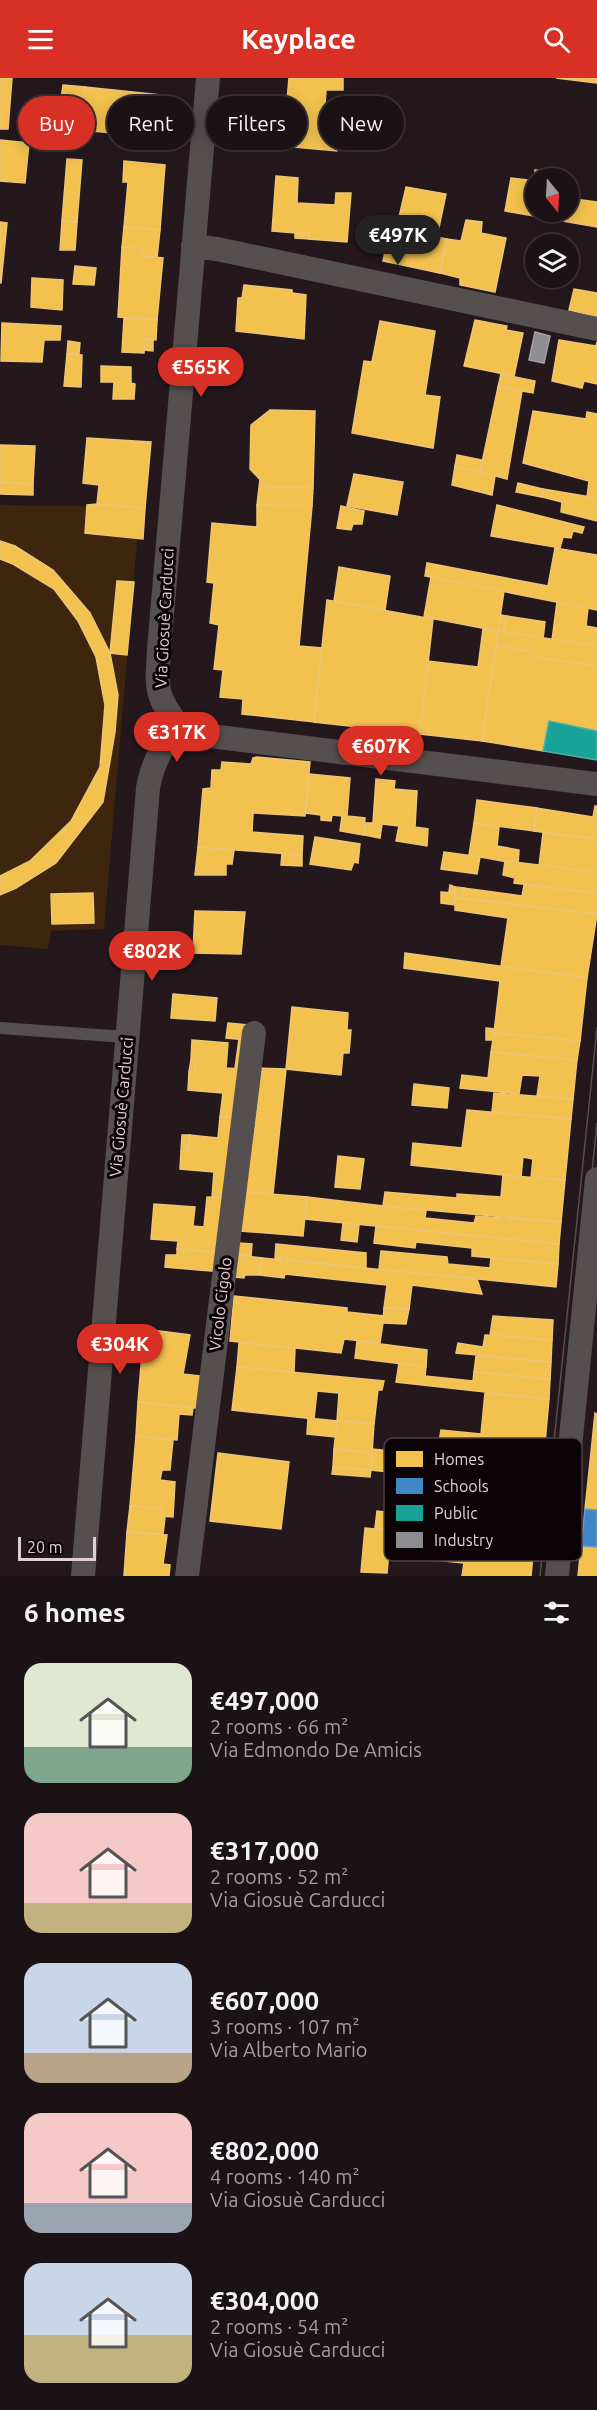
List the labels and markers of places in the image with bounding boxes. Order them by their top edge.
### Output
pin: €497K [356,215,440,266]
pin: €565K [159,347,243,398]
pin: €317K [135,712,219,763]
pin: €607K [339,726,423,777]
pin: €802K [110,931,194,982]
pin: €304K [78,1324,162,1375]

